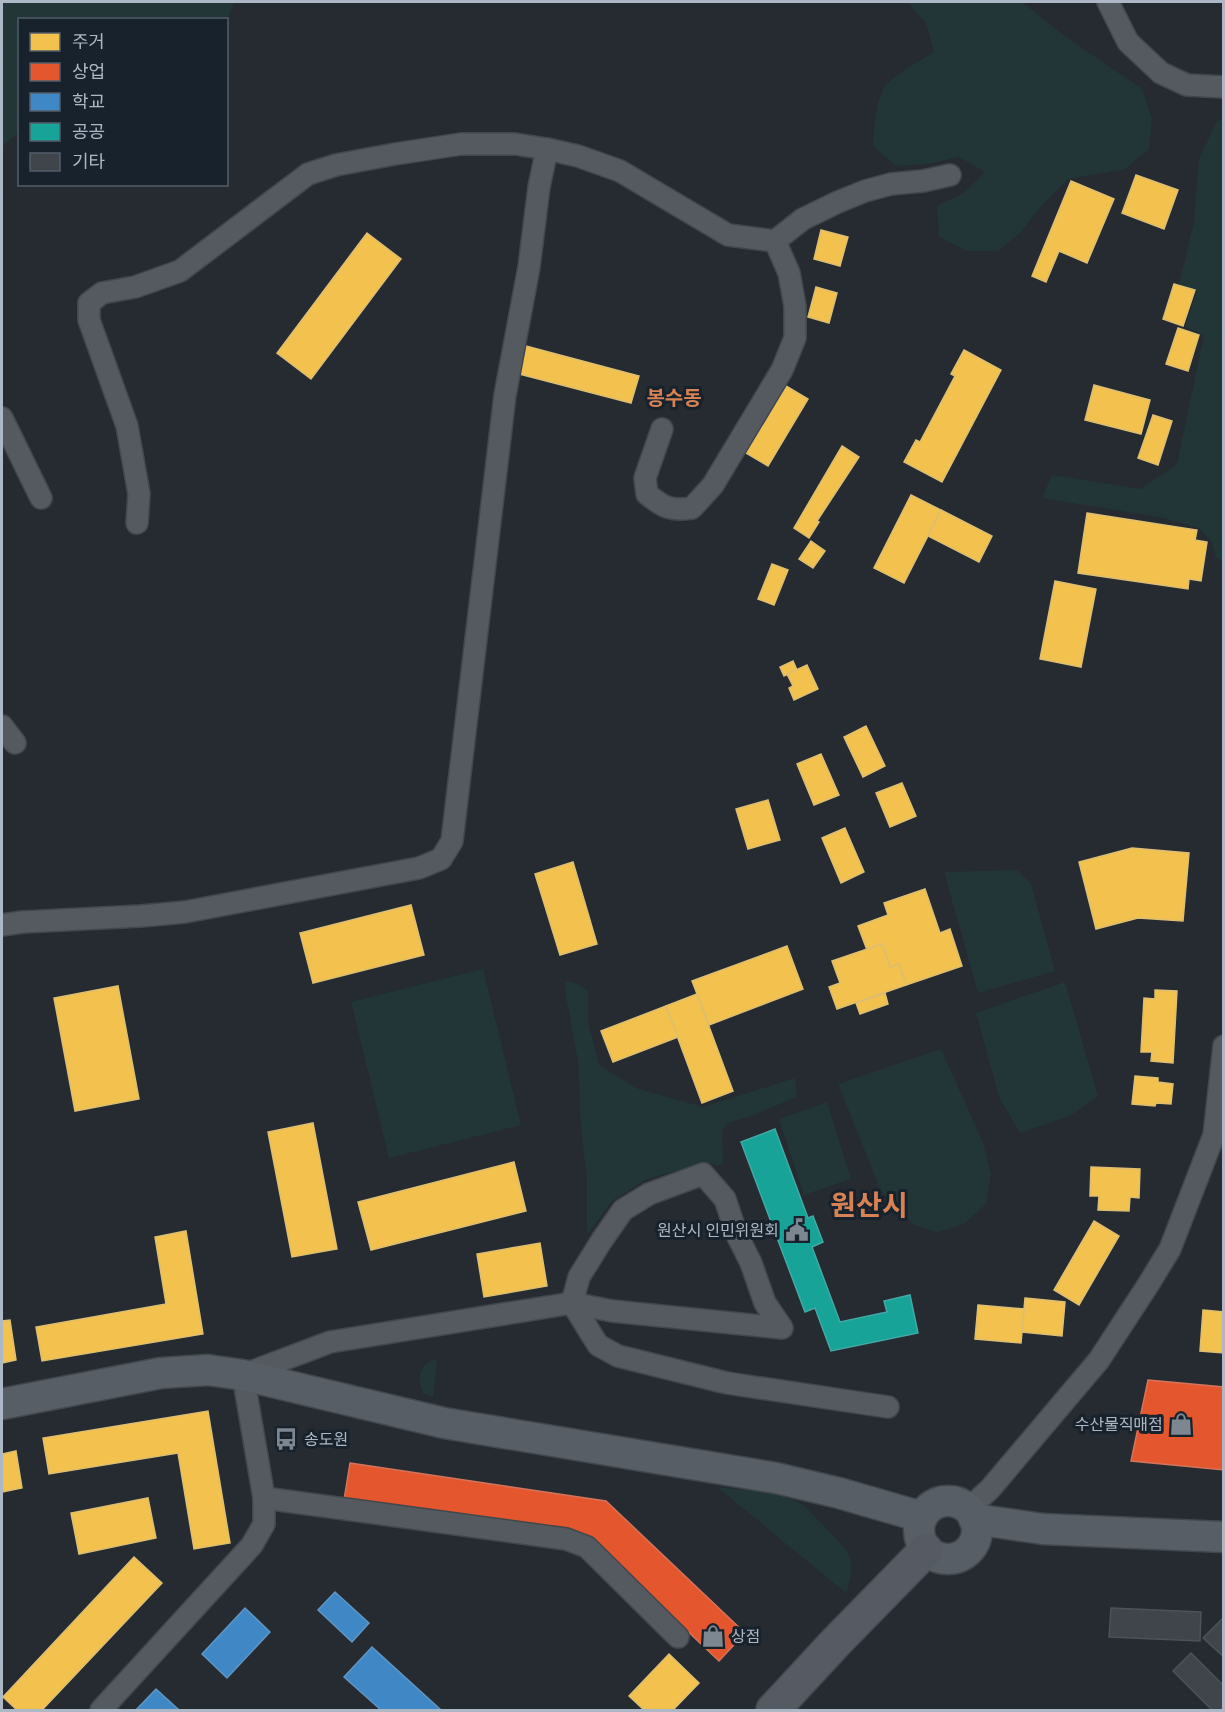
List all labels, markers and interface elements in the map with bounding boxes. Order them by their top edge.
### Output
legend [18,18,228,186]
text: 주거 [72,29,105,54]
text: 상업 [72,59,105,84]
text: 학교 [72,89,105,114]
text: 공공 [72,119,105,144]
text: 기타 [72,149,106,174]
district label: 봉수동 [646,384,702,412]
district label: 원산시 [830,1186,908,1225]
public building icon: 원산시 인민위원회 [784,1217,810,1243]
place label: 원산시 인민위원회 [657,1219,779,1242]
shop icon: 수산물직매점 [1168,1411,1194,1437]
place label: 수산물직매점 [1075,1413,1163,1436]
bus stop icon: 송도원 [273,1426,299,1452]
place label: 송도원 [304,1428,348,1451]
shop icon: 상점 [700,1623,726,1649]
place label: 상점 [731,1625,760,1648]

